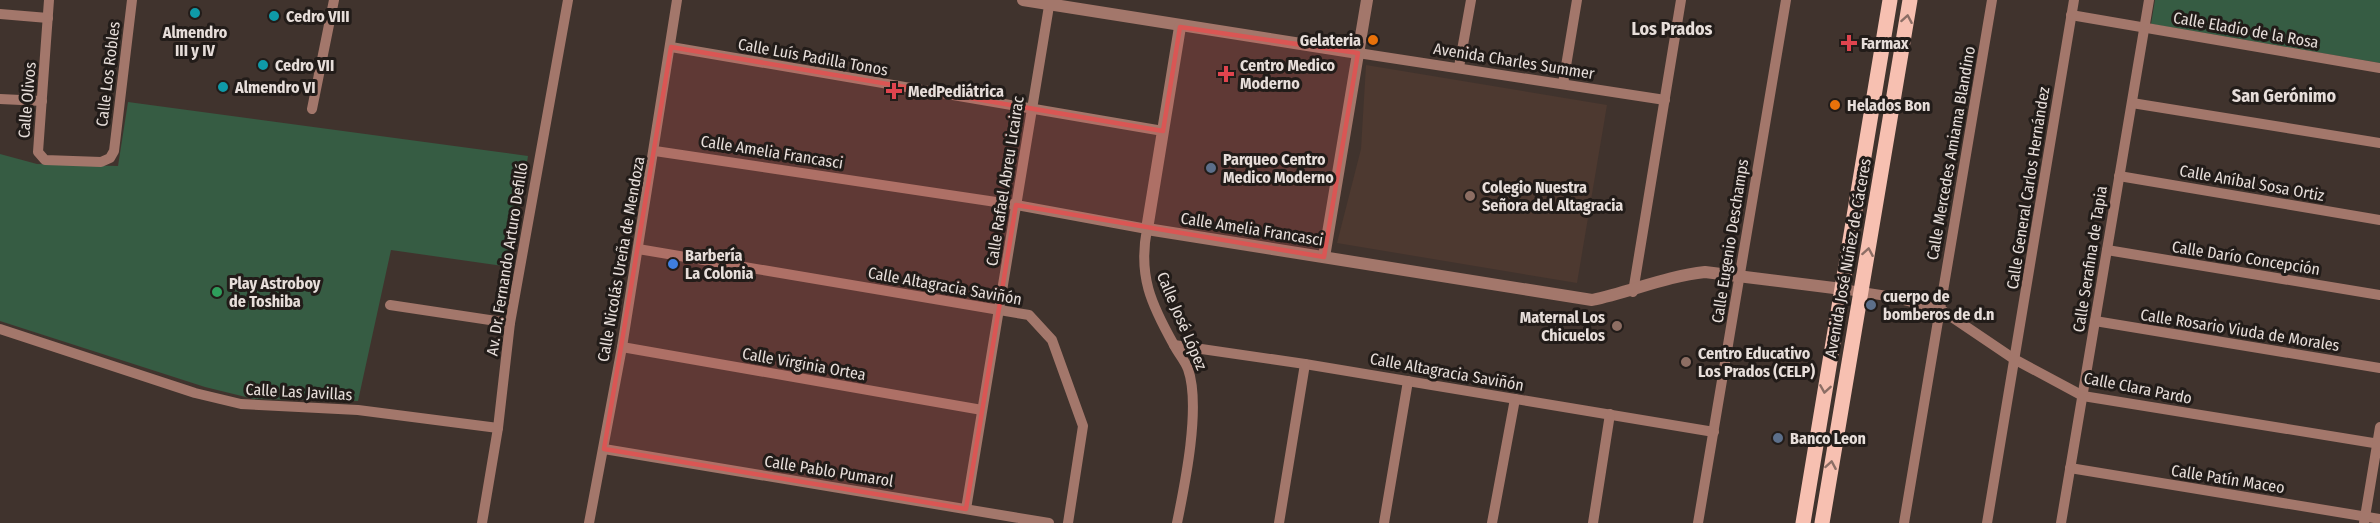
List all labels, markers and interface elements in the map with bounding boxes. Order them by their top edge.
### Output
marker: Almendro III y IV [188,6,202,20]
place label: Cedro VIII [286,7,350,26]
street label: Calle Eladio de la Rosa [2172,8,2320,52]
marker: Cedro VIII [267,9,281,23]
one-way arrow [1900,14,1913,24]
district label: Los Prados [1632,18,1713,40]
street label: Calle Los Robles [92,20,124,128]
place label: Almendro III y IV [162,23,228,60]
place label: Gelateria [1300,31,1361,50]
marker: Gelateria [1366,33,1380,47]
street label: Calle Luís Padilla Tonos [736,34,890,80]
place label: Farmax [1861,34,1909,53]
marker: Farmax [1842,36,1856,50]
street label: Avenida Charles Summer [1432,39,1596,83]
street label: Calle Mercedes Amiama Blandino [1923,45,1979,261]
place label: Cedro VII [275,56,334,75]
place label: Centro Medico Moderno [1240,56,1336,93]
marker: Cedro VII [256,58,270,72]
street label: Calle Olivos [14,61,40,139]
marker: Centro Medico Moderno [1217,65,1235,83]
place label: Almendro VI [234,78,315,97]
marker: Almendro VI [216,80,230,94]
marker: MedPediátrica [885,82,903,100]
place label: MedPediátrica [908,82,1004,101]
street label: Calle General Carlos Hernández [2003,85,2053,291]
district label: San Gerónimo [2232,85,2337,107]
street label: Calle Rafael Abreu Licairac [982,94,1028,267]
place label: Helados Bon [1847,96,1930,115]
marker: Helados Bon [1828,98,1842,112]
street label: Calle Amelia Francasci [699,131,845,173]
place label: Parqueo Centro Medico Moderno [1223,150,1334,187]
street label: Calle Nicolás Ureña de Mendoza [594,155,648,363]
street label: Calle Eugenio Deschamps [1708,157,1752,324]
street label: Avenida José Núñez de Cáceres [1821,157,1875,359]
street label: Av. Dr. Fernando Arturo Defilló [482,161,532,357]
marker: Parqueo Centro Medico Moderno [1204,161,1218,175]
street label: Calle Aníbal Sosa Ortiz [2178,161,2326,205]
place label: Colegio Nuestra Señora del Altagracia [1482,178,1623,215]
street label: Calle Serafina de Tapia [2069,184,2111,334]
marker: Colegio Nuestra Señora del Altagracia [1463,189,1477,203]
street label: Calle Amelia Francasci [1179,208,1325,250]
street label: Calle Darío Concepción [2171,237,2321,279]
place label: Barbería La Colonia [685,246,754,283]
one-way arrow [1861,248,1873,257]
marker: Barbería La Colonia [666,257,680,271]
street label: Calle Altagracia Saviñón [867,263,1023,309]
street label: Calle José López [1153,269,1211,373]
place label: Play Astroboy de Toshiba [229,274,321,311]
marker: Play Astroboy de Toshiba [210,285,224,299]
place label: cuerpo de bomberos de d.n [1883,287,1994,324]
marker: cuerpo de bomberos de d.n [1864,298,1878,312]
street label: Calle Rosario Viuda de Morales [2139,305,2341,355]
place label: Maternal Los Chicuelos [1520,308,1605,345]
marker: Maternal Los Chicuelos [1610,319,1624,333]
street label: Calle Virginia Ortea [741,344,867,384]
place label: Centro Educativo Los Prados (CELP) [1698,344,1815,381]
street label: Calle Altagracia Saviñón [1369,349,1525,395]
marker: Centro Educativo Los Prados (CELP) [1679,355,1693,369]
street label: Calle Clara Pardo [2082,368,2194,408]
street label: Calle Las Javillas [245,380,353,404]
one-way arrow [1819,384,1832,394]
place label: Banco Leon [1790,429,1866,448]
marker: Banco Leon [1771,431,1785,445]
street label: Calle Pablo Pumarol [763,451,895,491]
one-way arrow [1825,461,1837,470]
street label: Calle Patín Maceo [2170,461,2286,497]

